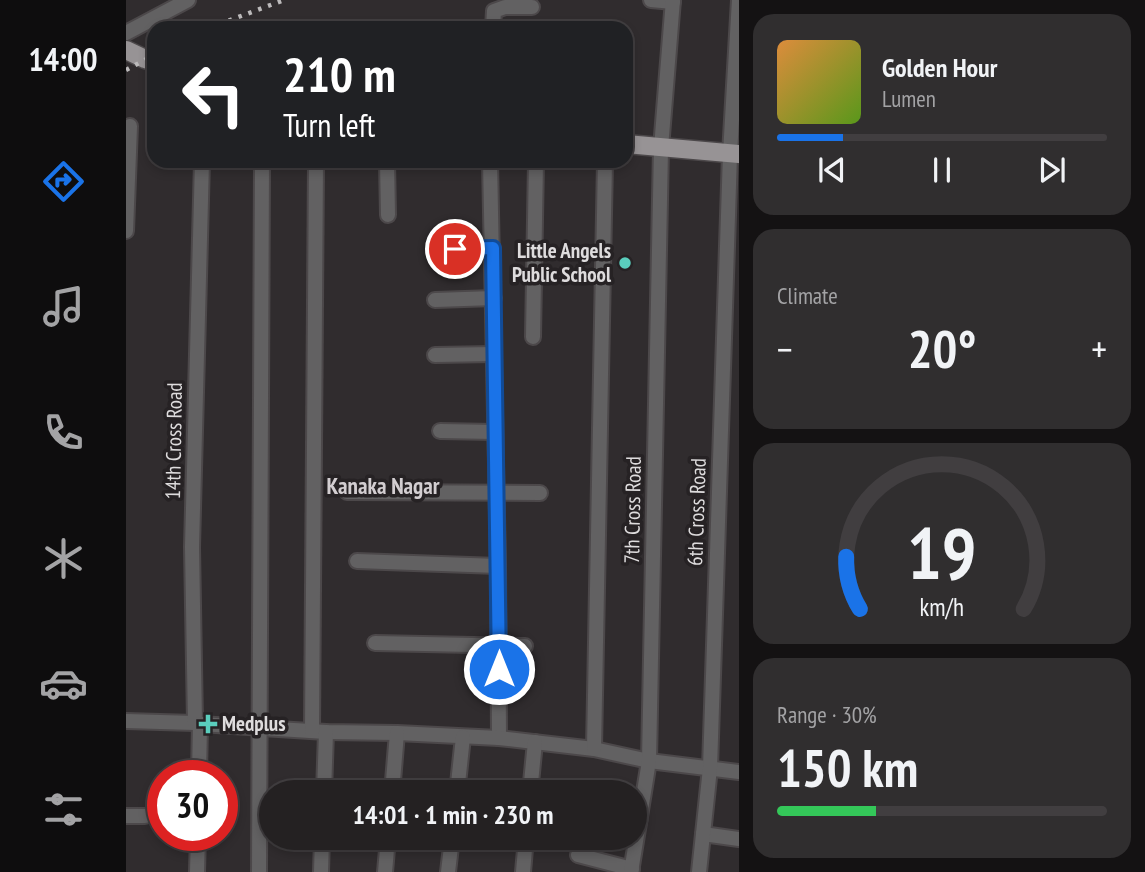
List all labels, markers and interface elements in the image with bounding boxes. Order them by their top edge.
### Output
text: 14:00 [28,38,98,80]
text: 210 m [283,42,396,106]
icon: left [168,49,259,140]
text: Golden Hour [882,51,997,84]
text: Lumen [882,84,936,113]
text: Turn left [283,104,375,146]
icon: previous [813,151,851,189]
icon: pause [923,151,961,189]
icon: next [1033,151,1071,189]
icon: directions [39,157,88,206]
pin [425,219,485,279]
icon: arrive [436,230,474,268]
place label: Little Angels Public School [512,237,612,288]
marker: Little Angels Public School [617,255,633,271]
text: Climate [777,281,838,310]
icon: music [39,282,88,331]
text: 20° [908,315,976,382]
text: − [777,324,793,373]
text: + [1091,324,1107,373]
street label: 14th Cross Road [159,382,188,500]
icon: phone [39,408,88,457]
street label: 7th Cross Road [618,456,647,564]
street label: 6th Cross Road [681,458,712,566]
district label: Kanaka Nagar [327,471,440,500]
text: 19 [907,506,977,600]
icon: climate [39,534,88,583]
text: km/h [920,591,964,623]
position arrow [462,632,536,706]
icon: car [39,659,88,708]
text: Range · 30% [777,700,877,729]
place label: Medplus [222,710,285,737]
marker: Medplus [200,716,216,732]
text: 150 km [777,734,918,801]
speed limit sign: 30 [147,760,238,851]
icon: filters [39,785,88,834]
text: 14:01 · 1 min · 230 m [353,798,553,831]

